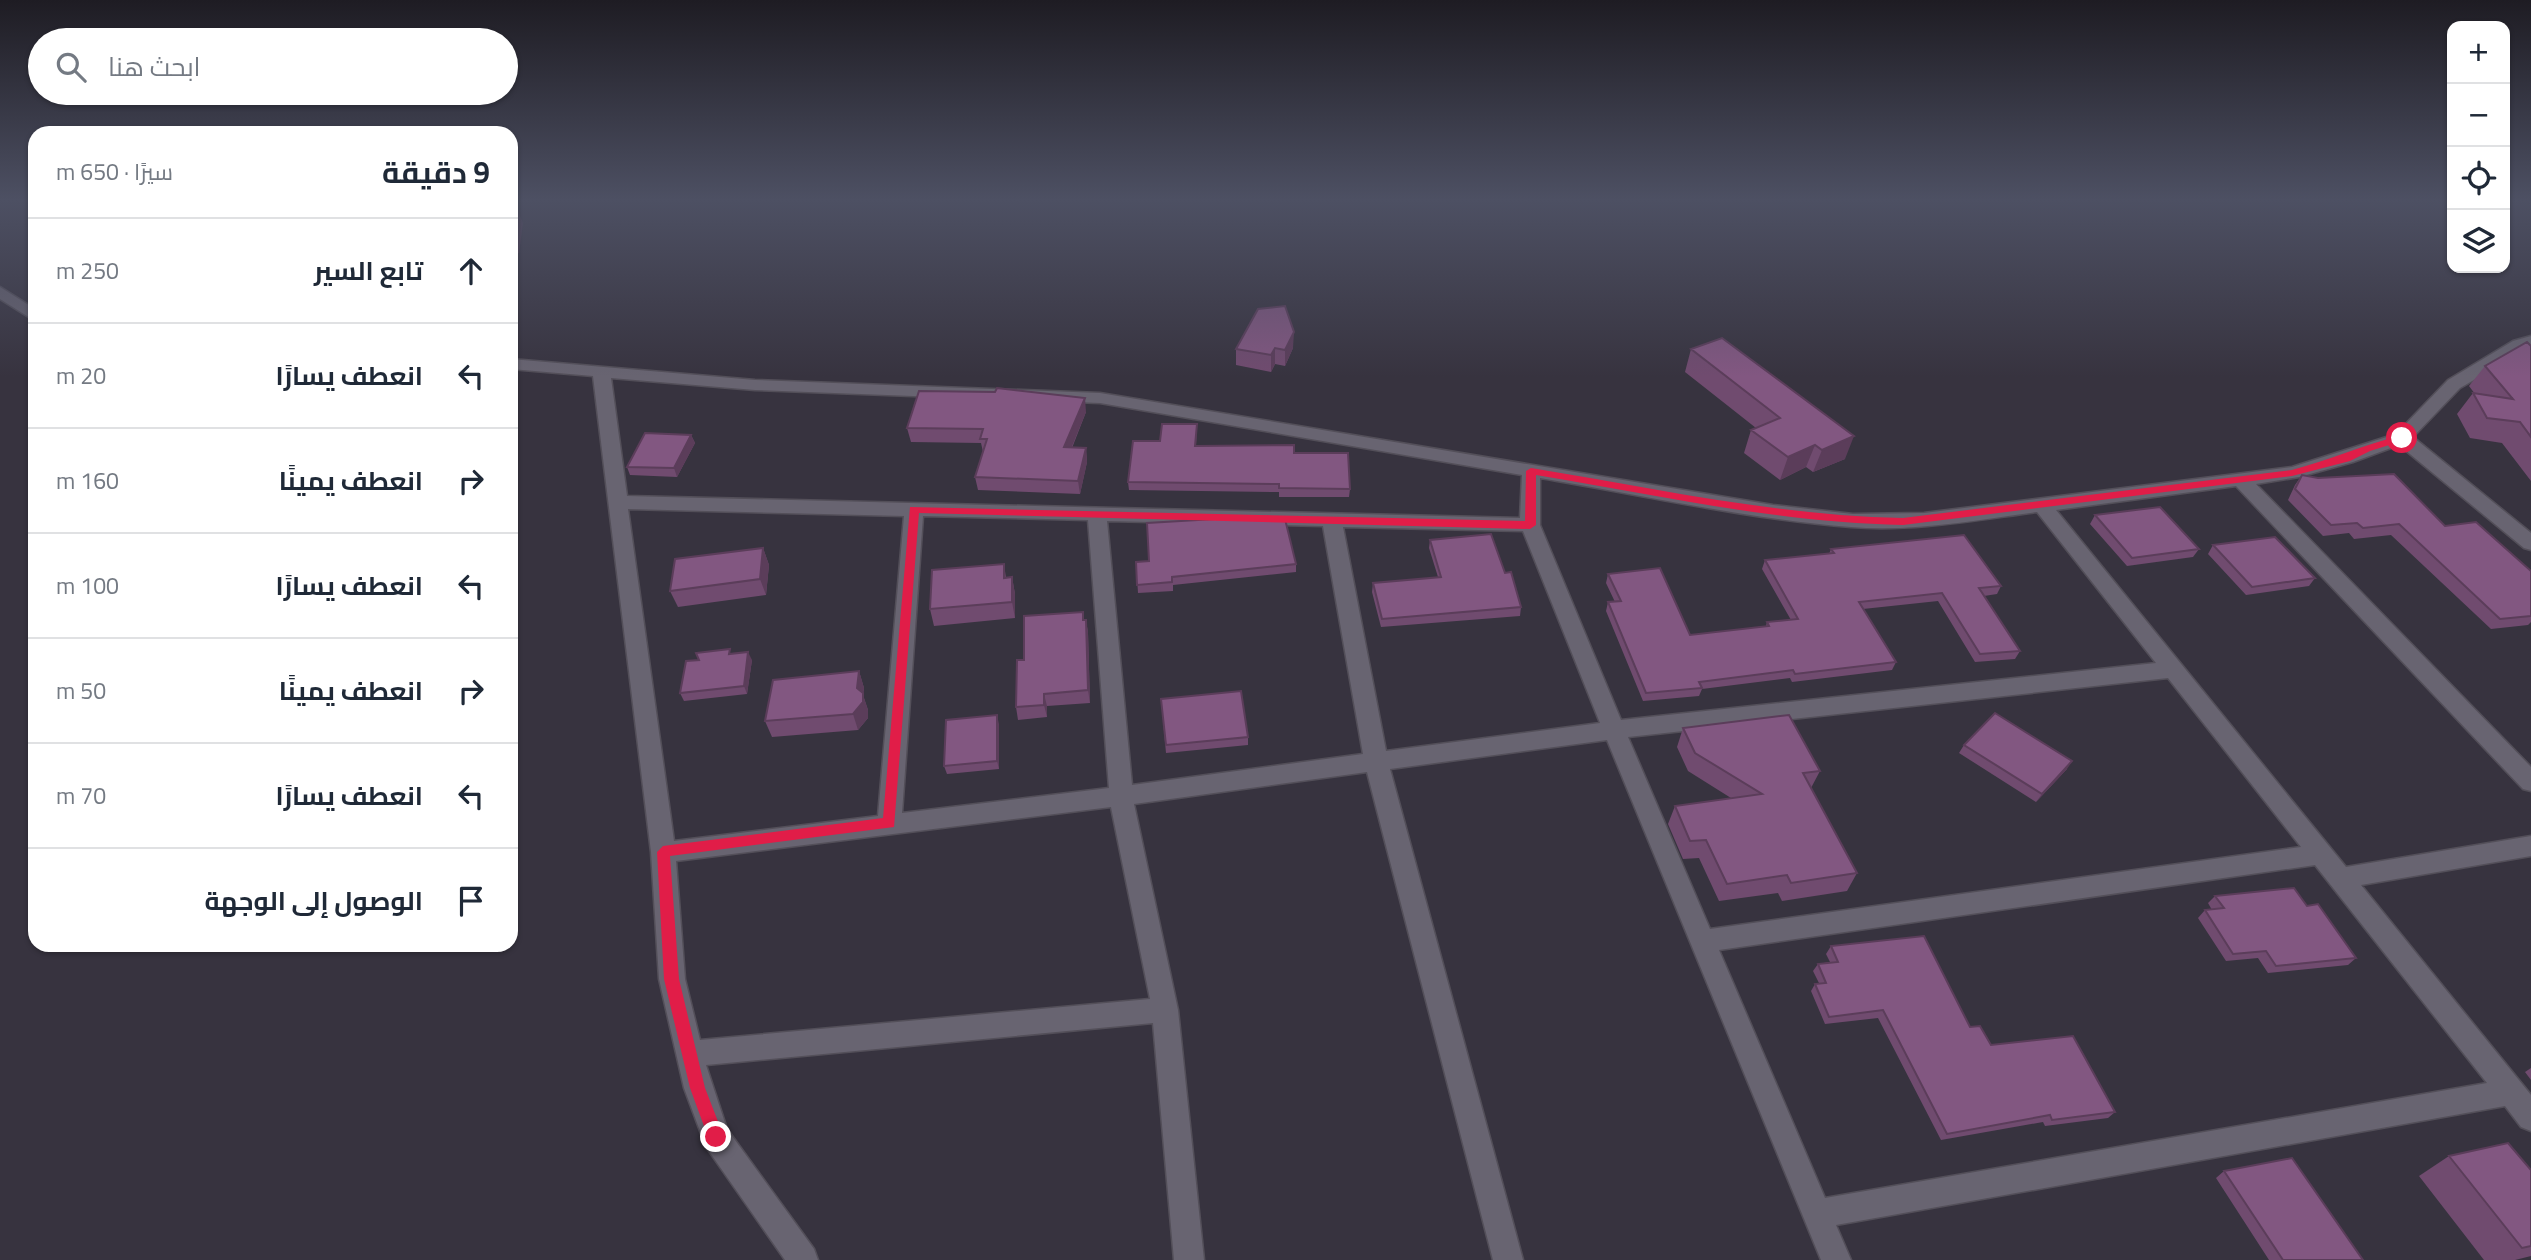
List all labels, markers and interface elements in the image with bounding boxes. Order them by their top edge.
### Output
map controls [2447,21,2510,273]
button: + [2447,21,2510,84]
search box [28,28,518,105]
text: ابحث هنا [108,42,201,91]
icon: search [52,48,90,86]
button: − [2447,84,2510,147]
text: 9 دقيقة [382,144,490,200]
button: locate [2447,147,2510,210]
text: سيرًا · 650 m [56,150,173,193]
button: layers [2447,210,2510,273]
text: تابع السير [314,246,423,295]
text: 250 m [56,249,119,292]
icon: ahead [452,252,490,290]
text: انعطف يسارًا [276,351,423,400]
text: 20 m [56,354,106,397]
icon: left [452,357,490,395]
route start [2386,422,2417,453]
text: انعطف يمينًا [279,456,423,505]
text: 160 m [56,459,119,502]
icon: right [452,462,490,500]
text: انعطف يسارًا [276,561,423,610]
text: 100 m [56,564,119,607]
icon: left [452,567,490,605]
text: انعطف يمينًا [279,666,423,715]
text: 50 m [56,669,106,712]
icon: right [452,672,490,710]
text: انعطف يسارًا [276,771,423,820]
text: 70 m [56,774,106,817]
icon: left [452,777,490,815]
text: الوصول إلى الوجهة [205,876,423,925]
icon: arrive [452,882,490,920]
route end [700,1121,731,1152]

